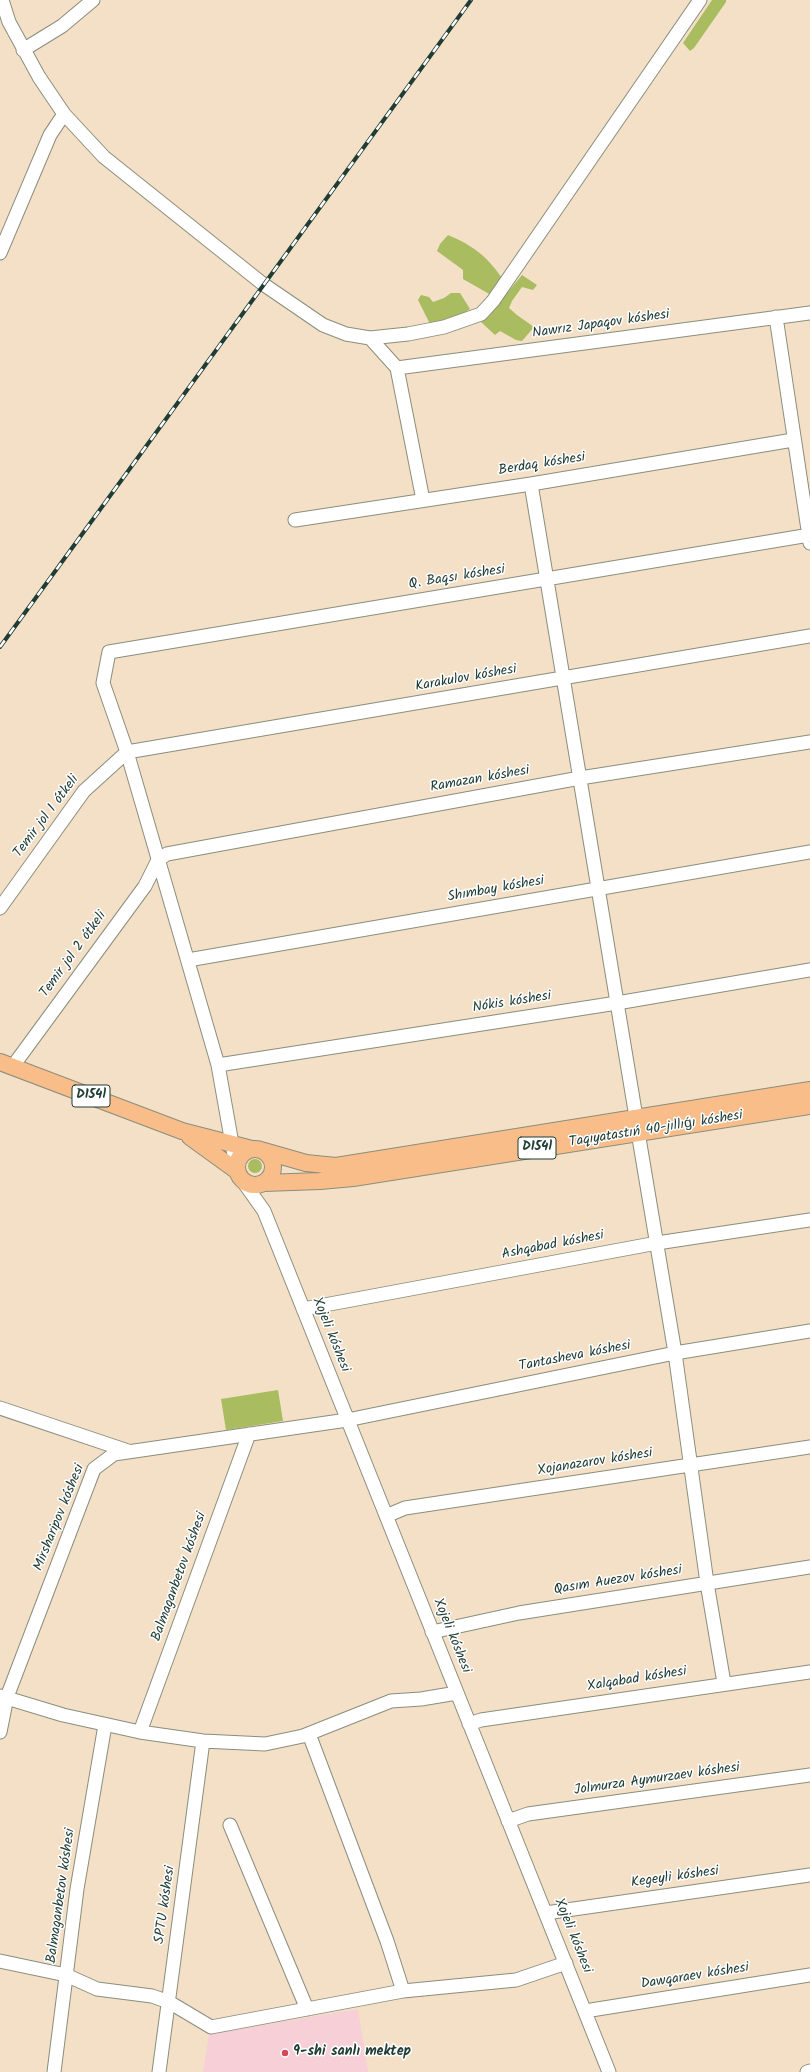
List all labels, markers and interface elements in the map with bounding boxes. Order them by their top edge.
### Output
street label: Nawrız Japaqov kóshesi [531,307,671,343]
street label: Berdaq kóshesi [497,450,587,480]
street label: Q. Baqsı kóshesi [408,562,506,594]
street label: Karakulov kóshesi [414,662,518,696]
street label: Ramazan kóshesi [429,763,531,797]
street label: Temir jol 1 ótkeli [11,772,83,862]
street label: Shımbay kóshesi [446,873,546,907]
street label: Temir jol 2 ótkeli [37,909,111,1001]
street label: Nókis kóshesi [472,989,552,1017]
road number: D154l [72,1085,110,1107]
street label: Taqıyatastıń 40-jıllıǵı kóshesi [568,1108,744,1152]
road number: D154l [518,1137,556,1159]
street label: Ashqabad kóshesi [501,1228,605,1264]
street label: Xojeli kóshesi [307,1295,353,1375]
street label: Tantasheva kóshesi [518,1338,632,1376]
street label: Xojanazarov kóshesi [536,1446,654,1480]
street label: Mirsharipov kóshesi [31,1462,89,1574]
street label: Balmaganbetov kóshesi [149,1510,211,1644]
street label: Qasım Auezov kóshesi [553,1563,683,1599]
street label: Xojeli kóshesi [428,1596,474,1676]
street label: Xalqabad kóshesi [586,1664,688,1696]
street label: Jolmurza Aymurzaev kóshesi [573,1760,741,1800]
street label: Balmaganbetov kóshesi [44,1827,80,1965]
street label: Kegeyli kóshesi [630,1864,720,1892]
street label: SPTU kóshesi [152,1865,180,1945]
street label: Xojeli kóshesi [549,1896,595,1976]
street label: Dawqaraev kóshesi [640,1960,750,1994]
place label: 9-shi sanlı mektep [293,2045,411,2061]
marker: 9-shi sanlı mektep [280,2048,290,2058]

